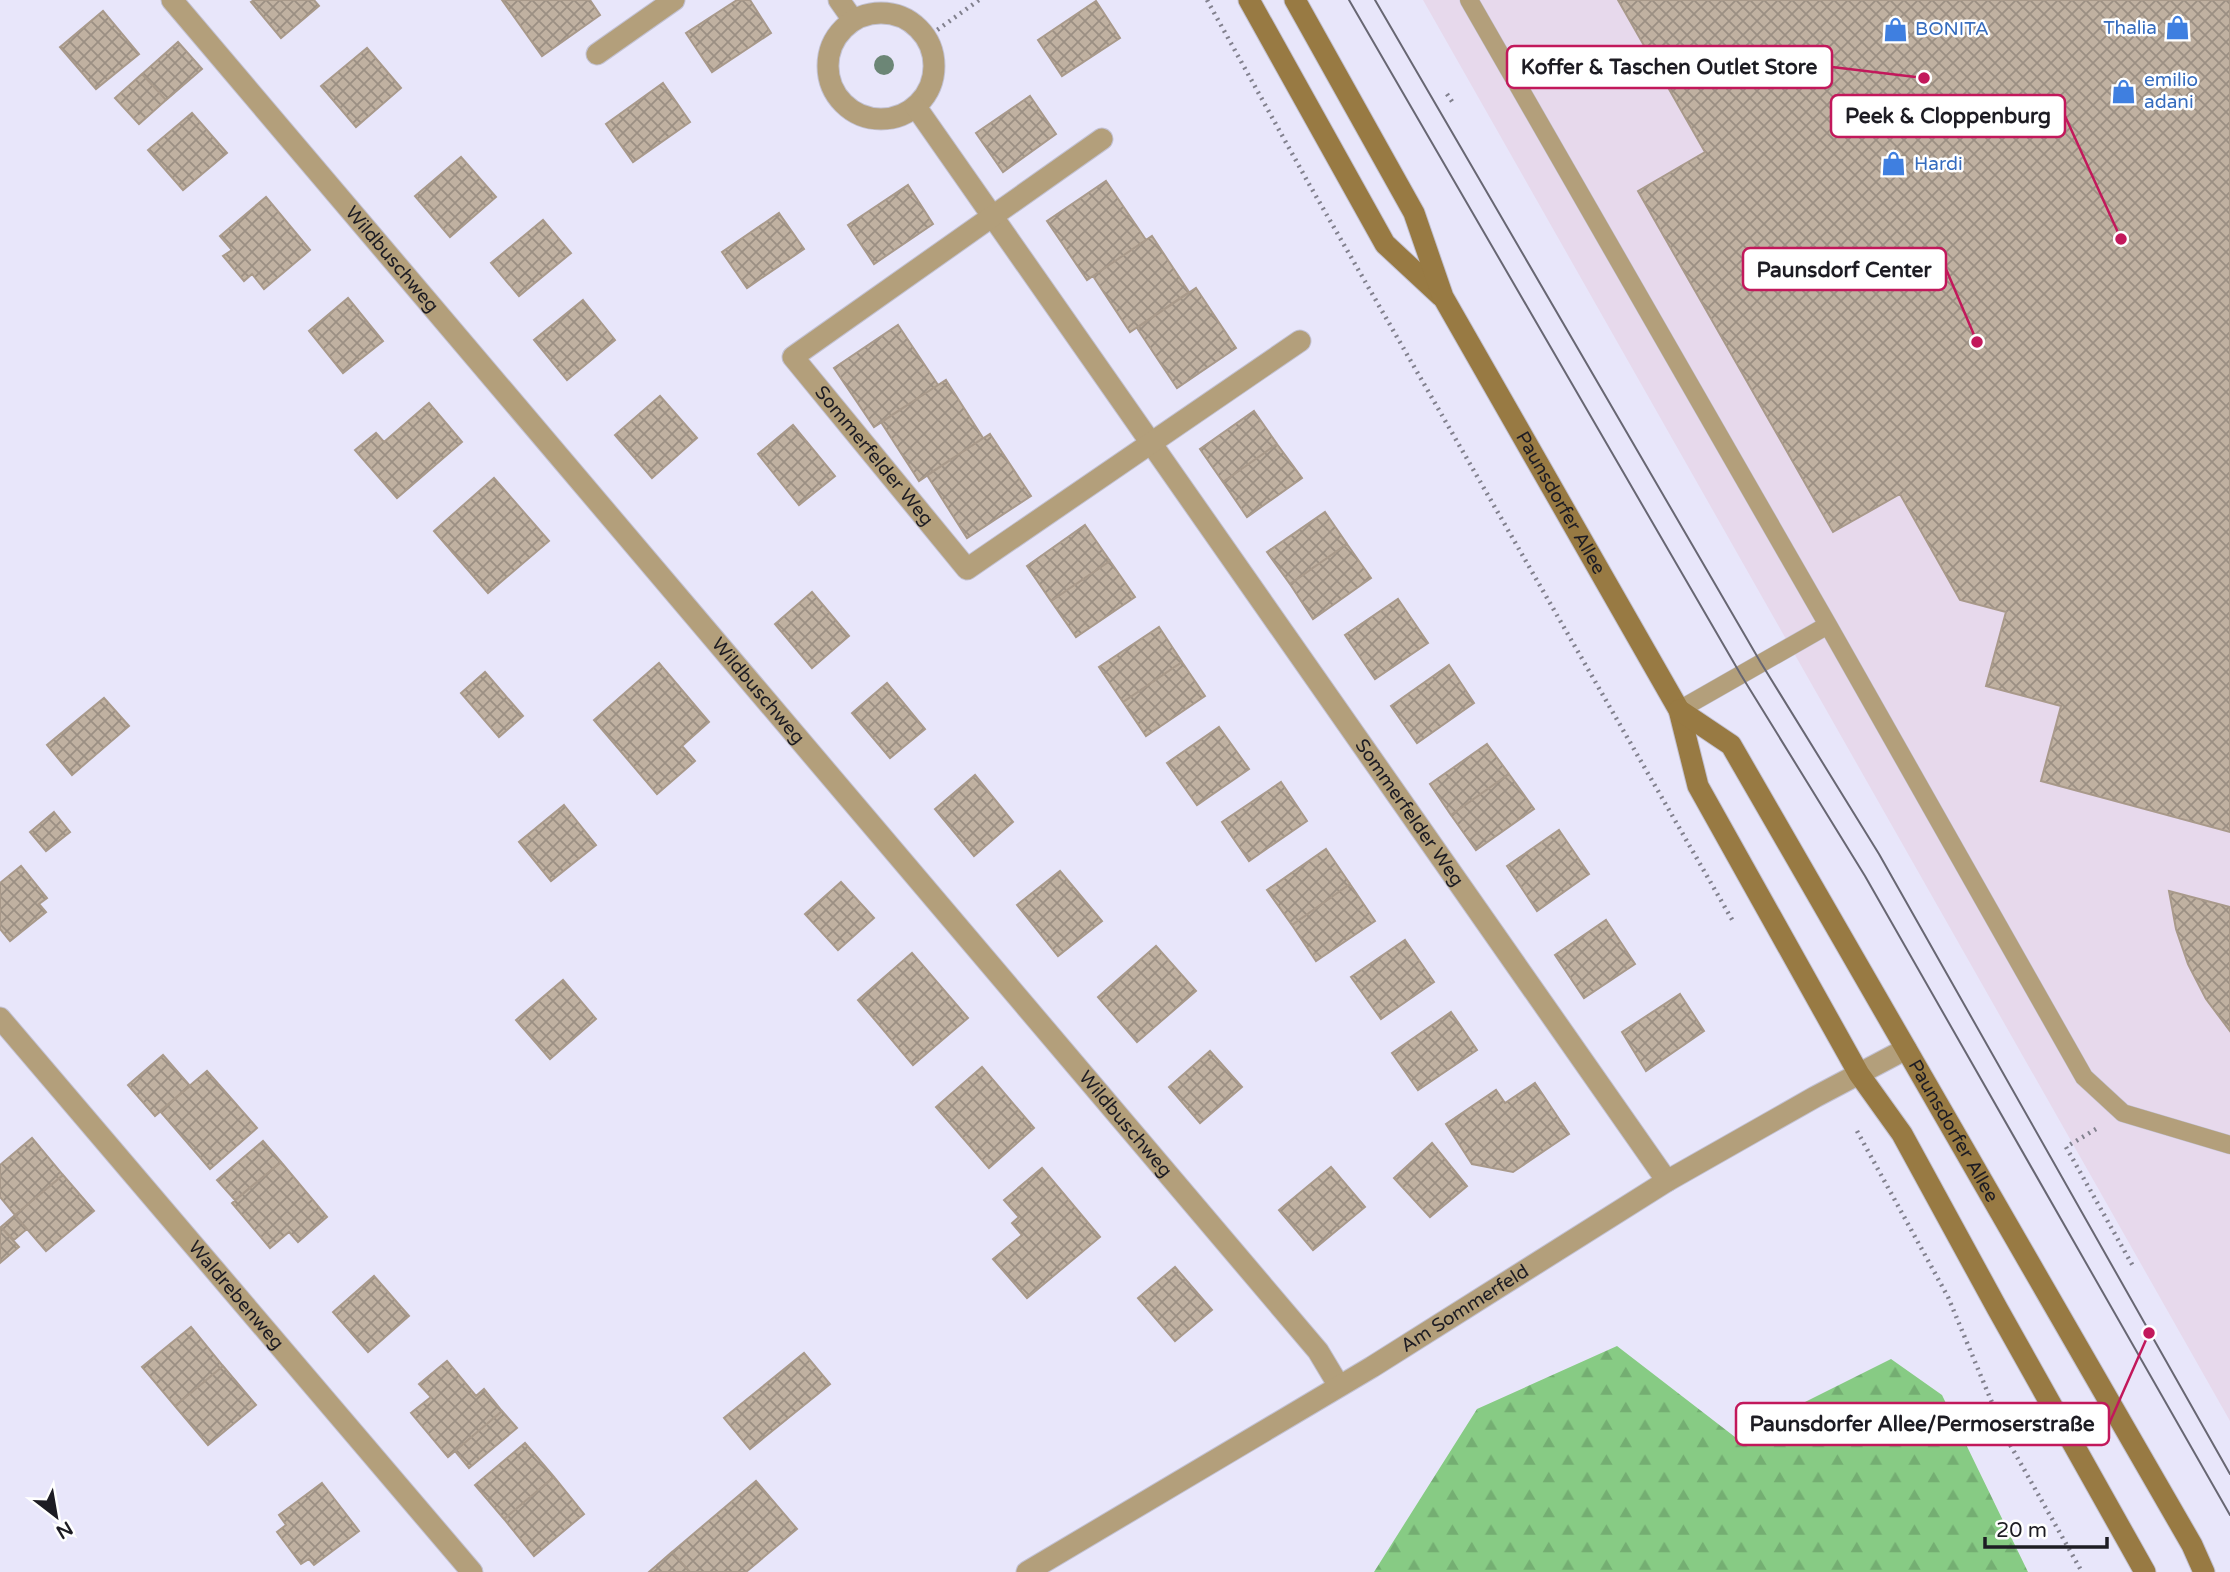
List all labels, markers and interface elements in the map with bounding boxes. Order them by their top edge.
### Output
shop icon: Thalia [2163,14,2191,42]
shop icon: BONITA [1881,15,1909,43]
place label: Thalia [2103,17,2157,39]
place label: BONITA [1915,18,1989,40]
callout: Koffer & Taschen Outlet Store [1507,46,1832,88]
text: Koffer & Taschen Outlet Store [1521,55,1817,80]
place label: emilio adani [2144,69,2198,113]
shop icon: emilio adani [2110,77,2138,105]
callout: Peek & Cloppenburg [1831,95,2065,137]
text: Peek & Cloppenburg [1845,104,2051,129]
shop icon: Hardi [1880,150,1908,178]
place label: Hardi [1914,153,1963,175]
street label: Wildbuschweg [341,202,443,317]
callout: Paunsdorf Center [1743,248,1946,290]
text: Paunsdorf Center [1757,258,1932,283]
street label: Sommerfelder Weg [810,381,938,530]
street label: Paunsdorfer Allee [1511,428,1610,578]
street label: Wildbuschweg [707,633,809,749]
street label: Sommerfelder Weg [1350,735,1468,890]
street label: Paunsdorfer Allee [1904,1056,2003,1206]
street label: Wildbuschweg [1074,1066,1177,1182]
street label: Waldrebenweg [184,1236,288,1354]
street label: Am Sommerfeld [1397,1260,1533,1357]
callout: Paunsdorfer Allee/Permoserstraße [1736,1403,2109,1445]
text: Paunsdorfer Allee/Permoserstraße [1749,1412,2095,1437]
north arrow [21,1481,91,1551]
scale bar [1985,1506,2108,1550]
text: N [52,1516,76,1543]
text: 20 m [1996,1518,2047,1543]

